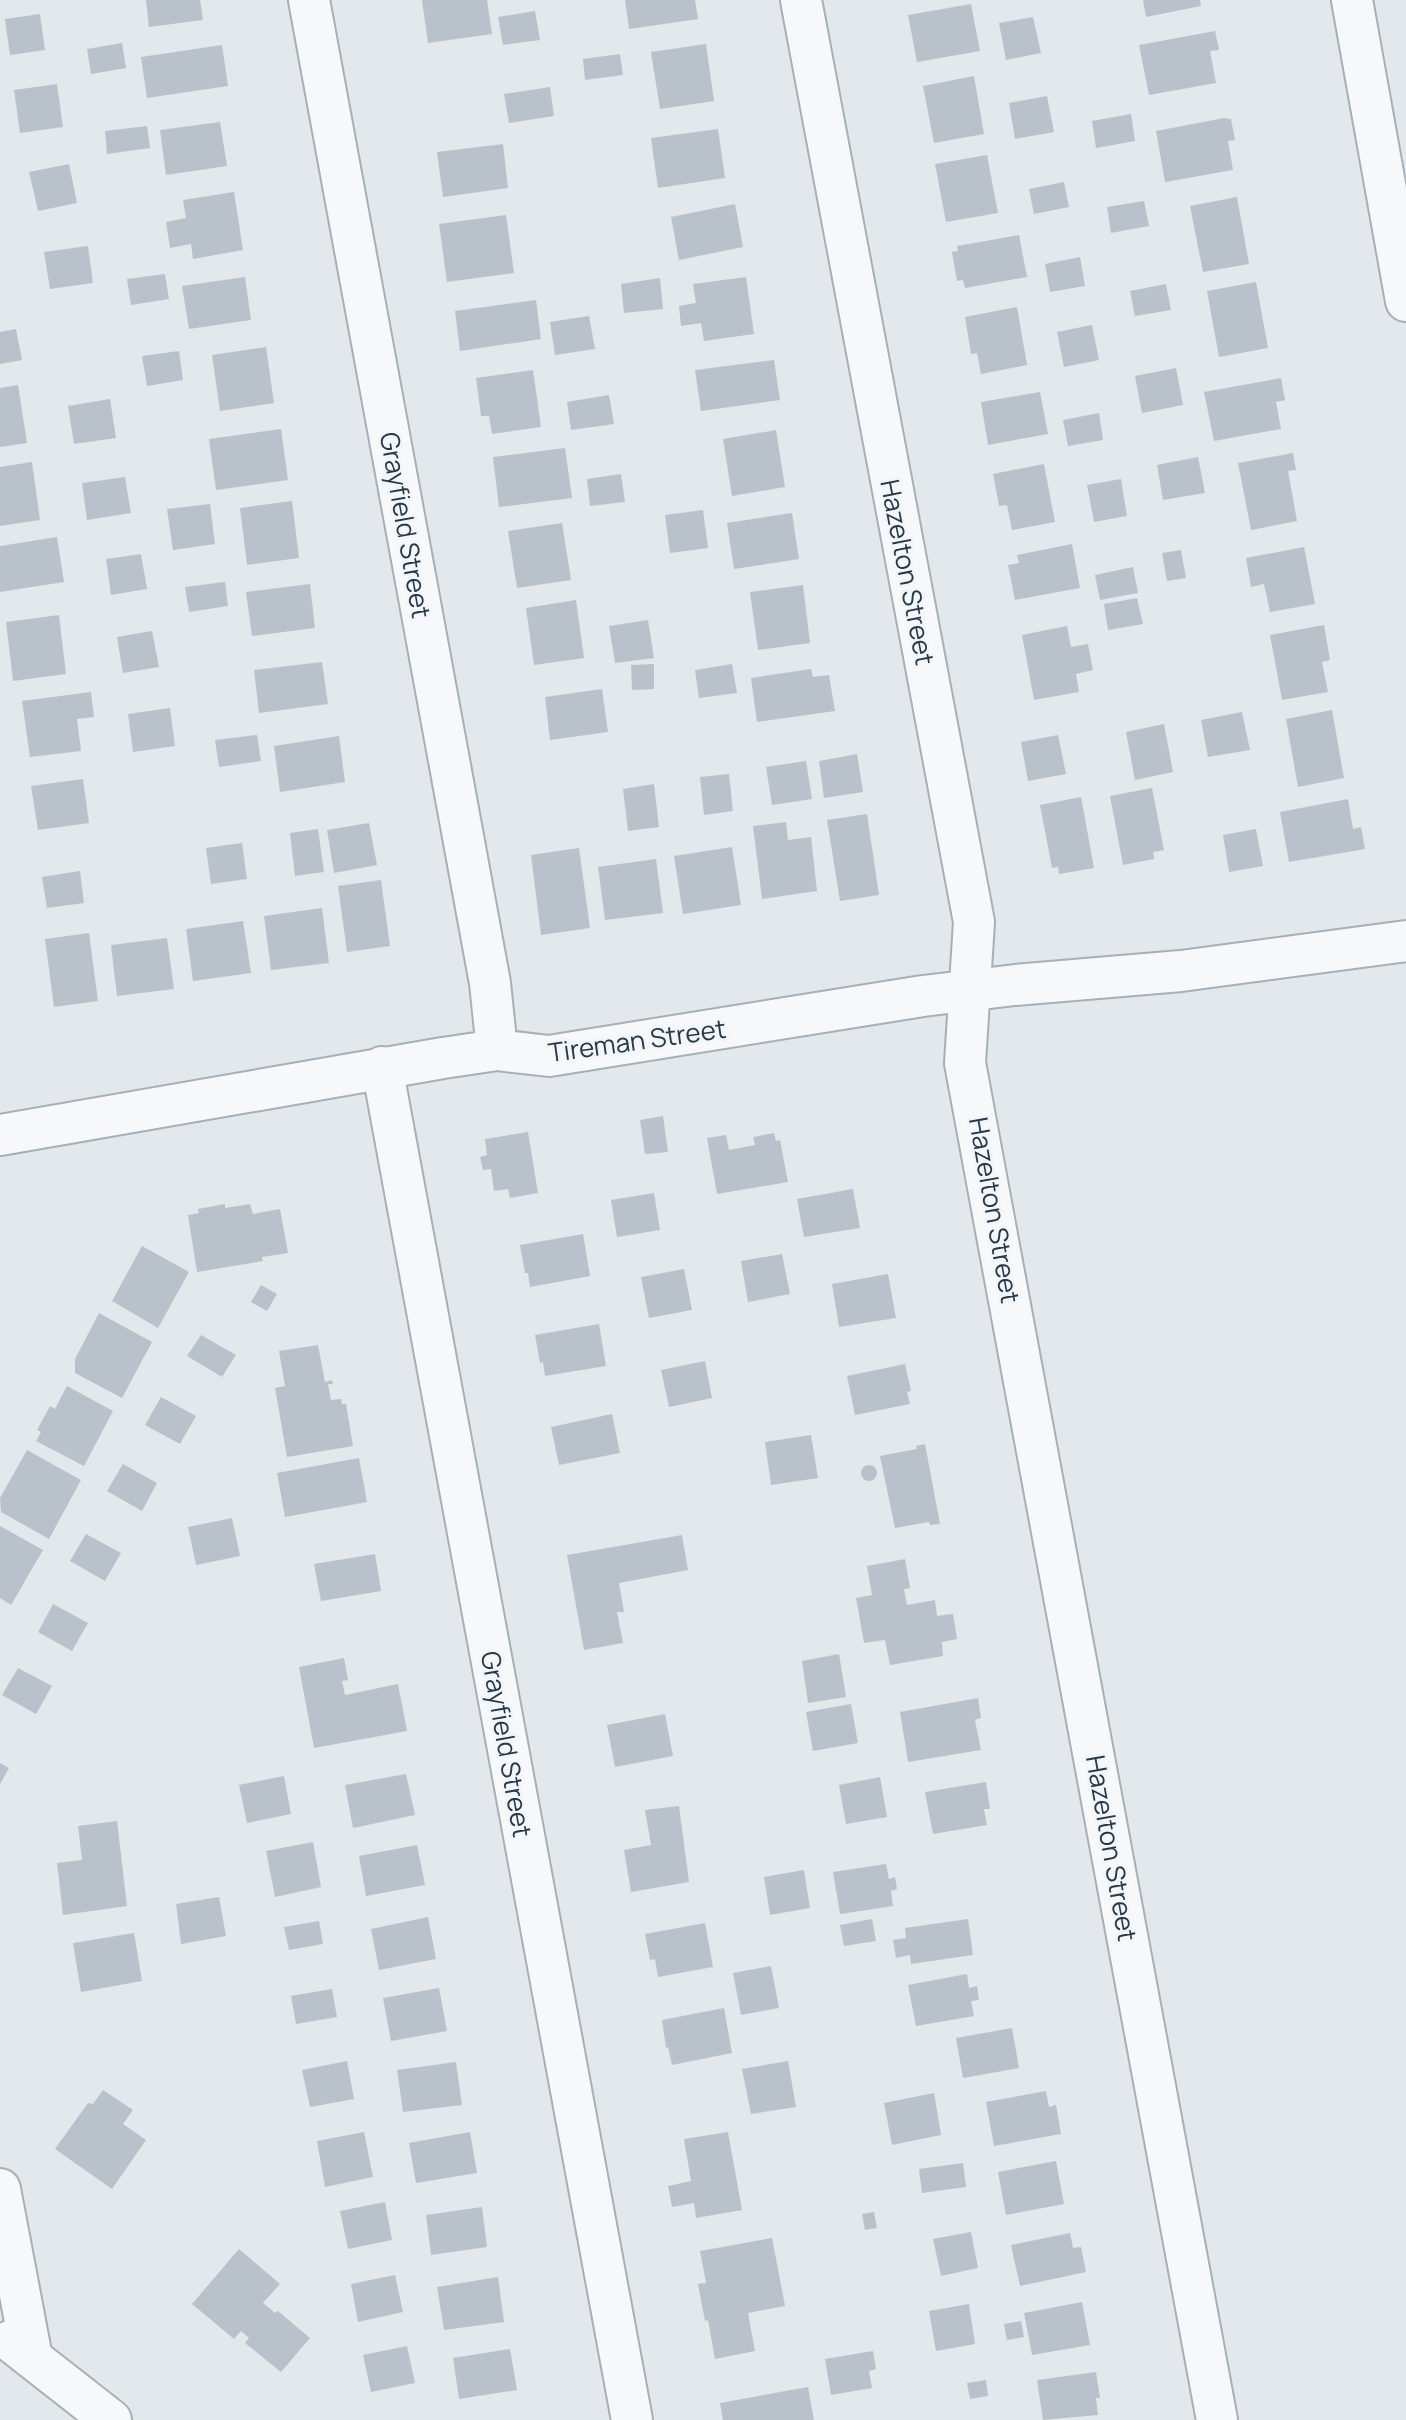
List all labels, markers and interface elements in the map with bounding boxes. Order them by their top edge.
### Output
street label: Grayfield Street [372,429,440,621]
street label: Hazelton Street [872,476,944,668]
street label: Tireman Street [546,1010,728,1070]
street label: Hazelton Street [961,1114,1029,1306]
street label: Grayfield Street [473,1648,541,1840]
street label: Hazelton Street [1078,1752,1146,1944]

